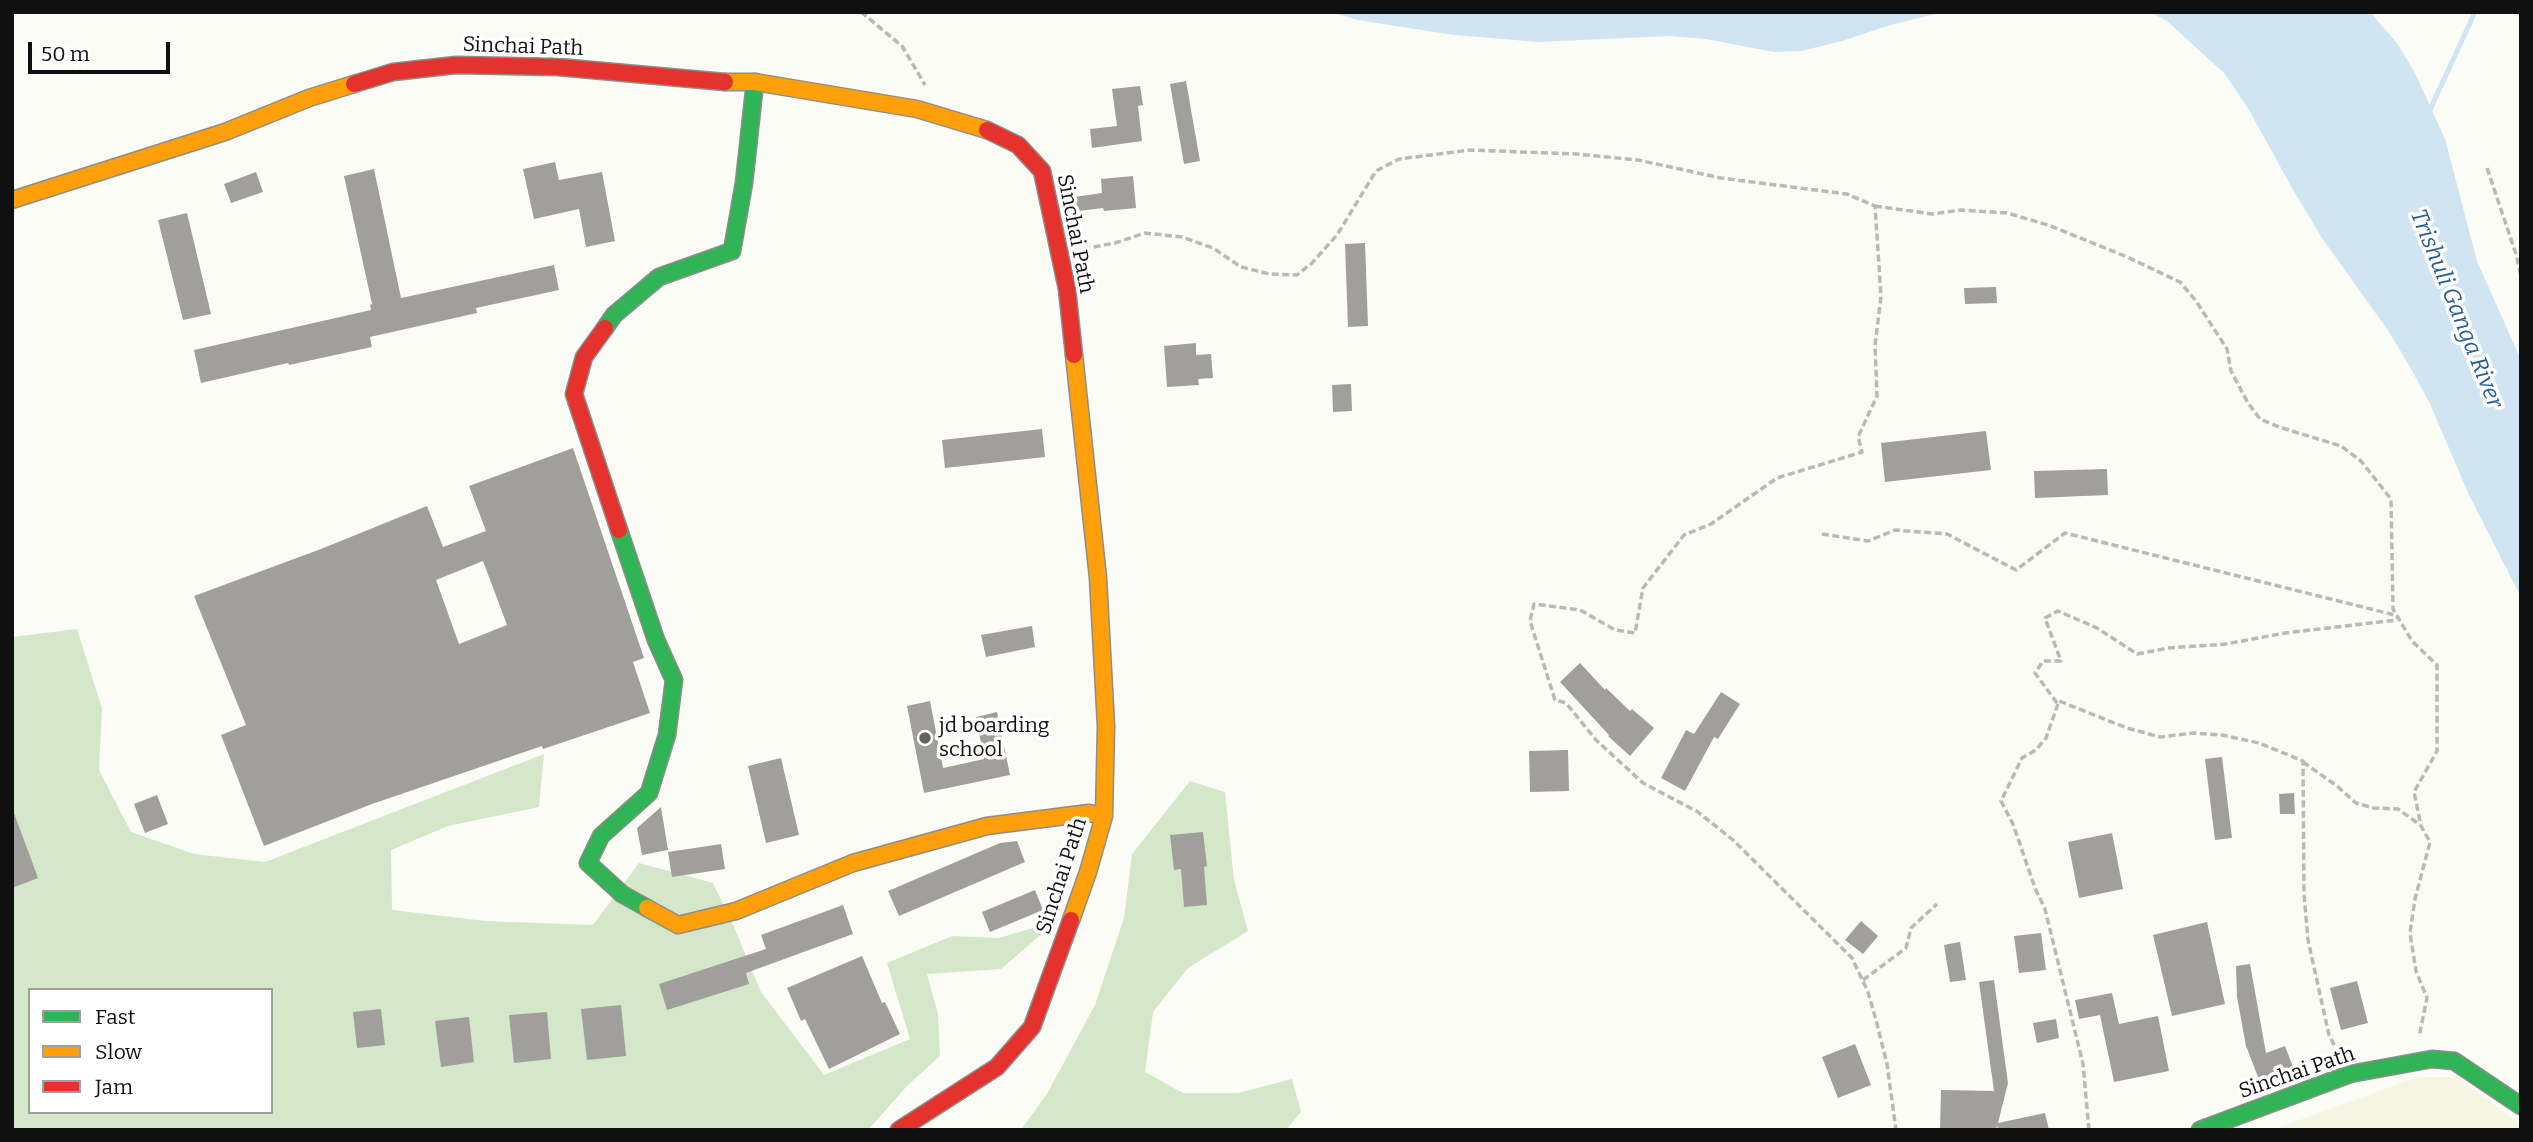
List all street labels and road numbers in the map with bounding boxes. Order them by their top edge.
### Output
street label: Sinchai Path [462,32,584,62]
street label: Sinchai Path [1051,172,1099,296]
street label: Sinchai Path [1031,815,1093,937]
street label: Sinchai Path [2236,1041,2358,1105]

